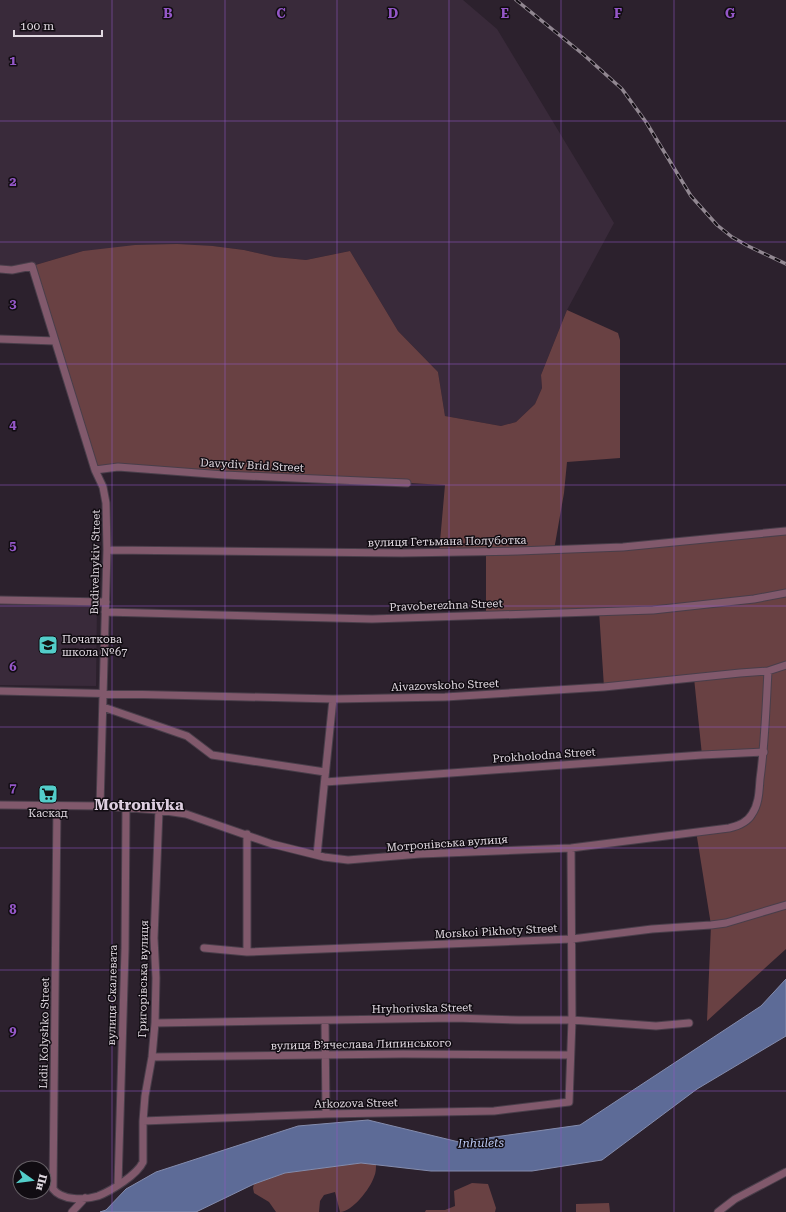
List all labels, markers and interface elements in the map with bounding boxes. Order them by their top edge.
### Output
text: B [163,6,173,21]
text: C [276,6,286,21]
text: D [388,6,398,21]
text: E [501,6,509,21]
text: F [614,6,622,21]
text: G [725,6,735,21]
scale bar [14,12,102,38]
text: 100 m [20,19,54,33]
text: 1 [9,53,17,68]
text: 2 [9,174,17,189]
text: 3 [9,296,17,311]
text: 4 [9,417,17,432]
street label: Davydiv Brid Street [200,456,304,475]
street label: Budivelnykiv Street [88,509,103,615]
street label: вулиця Гетьмана Полуботка [368,534,527,549]
text: 5 [9,538,17,553]
street label: Pravoberezhna Street [389,597,503,614]
place label: Початкова школа №67 [62,633,127,659]
school or university icon: Початкова школа №67 [37,634,59,656]
text: 6 [9,659,17,674]
street label: Aivazovskoho Street [391,677,499,694]
street label: Prokholodna Street [492,745,596,766]
text: 7 [9,780,17,795]
supermarket icon: Каскад [37,783,59,805]
district label: Motronivka [94,796,184,814]
place label: Каскад [28,807,68,820]
street label: Мотронівська вулиця [386,833,508,854]
text: 8 [9,902,17,917]
street label: Григорівська вулиця [136,920,151,1038]
street label: Morskoi Pikhoty Street [434,922,558,941]
street label: вулиця Скалевата [105,944,120,1046]
street label: Lidii Kolyshko Street [37,977,52,1089]
street label: Hryhorivska Street [372,1001,472,1016]
text: 9 [9,1023,17,1038]
street label: вулиця В’ячеслава Липинського [270,1036,452,1053]
street label: Arkozova Street [314,1096,398,1111]
water label: Inhulets [457,1136,505,1150]
north arrow [12,1160,52,1200]
text: Пн [33,1173,50,1192]

